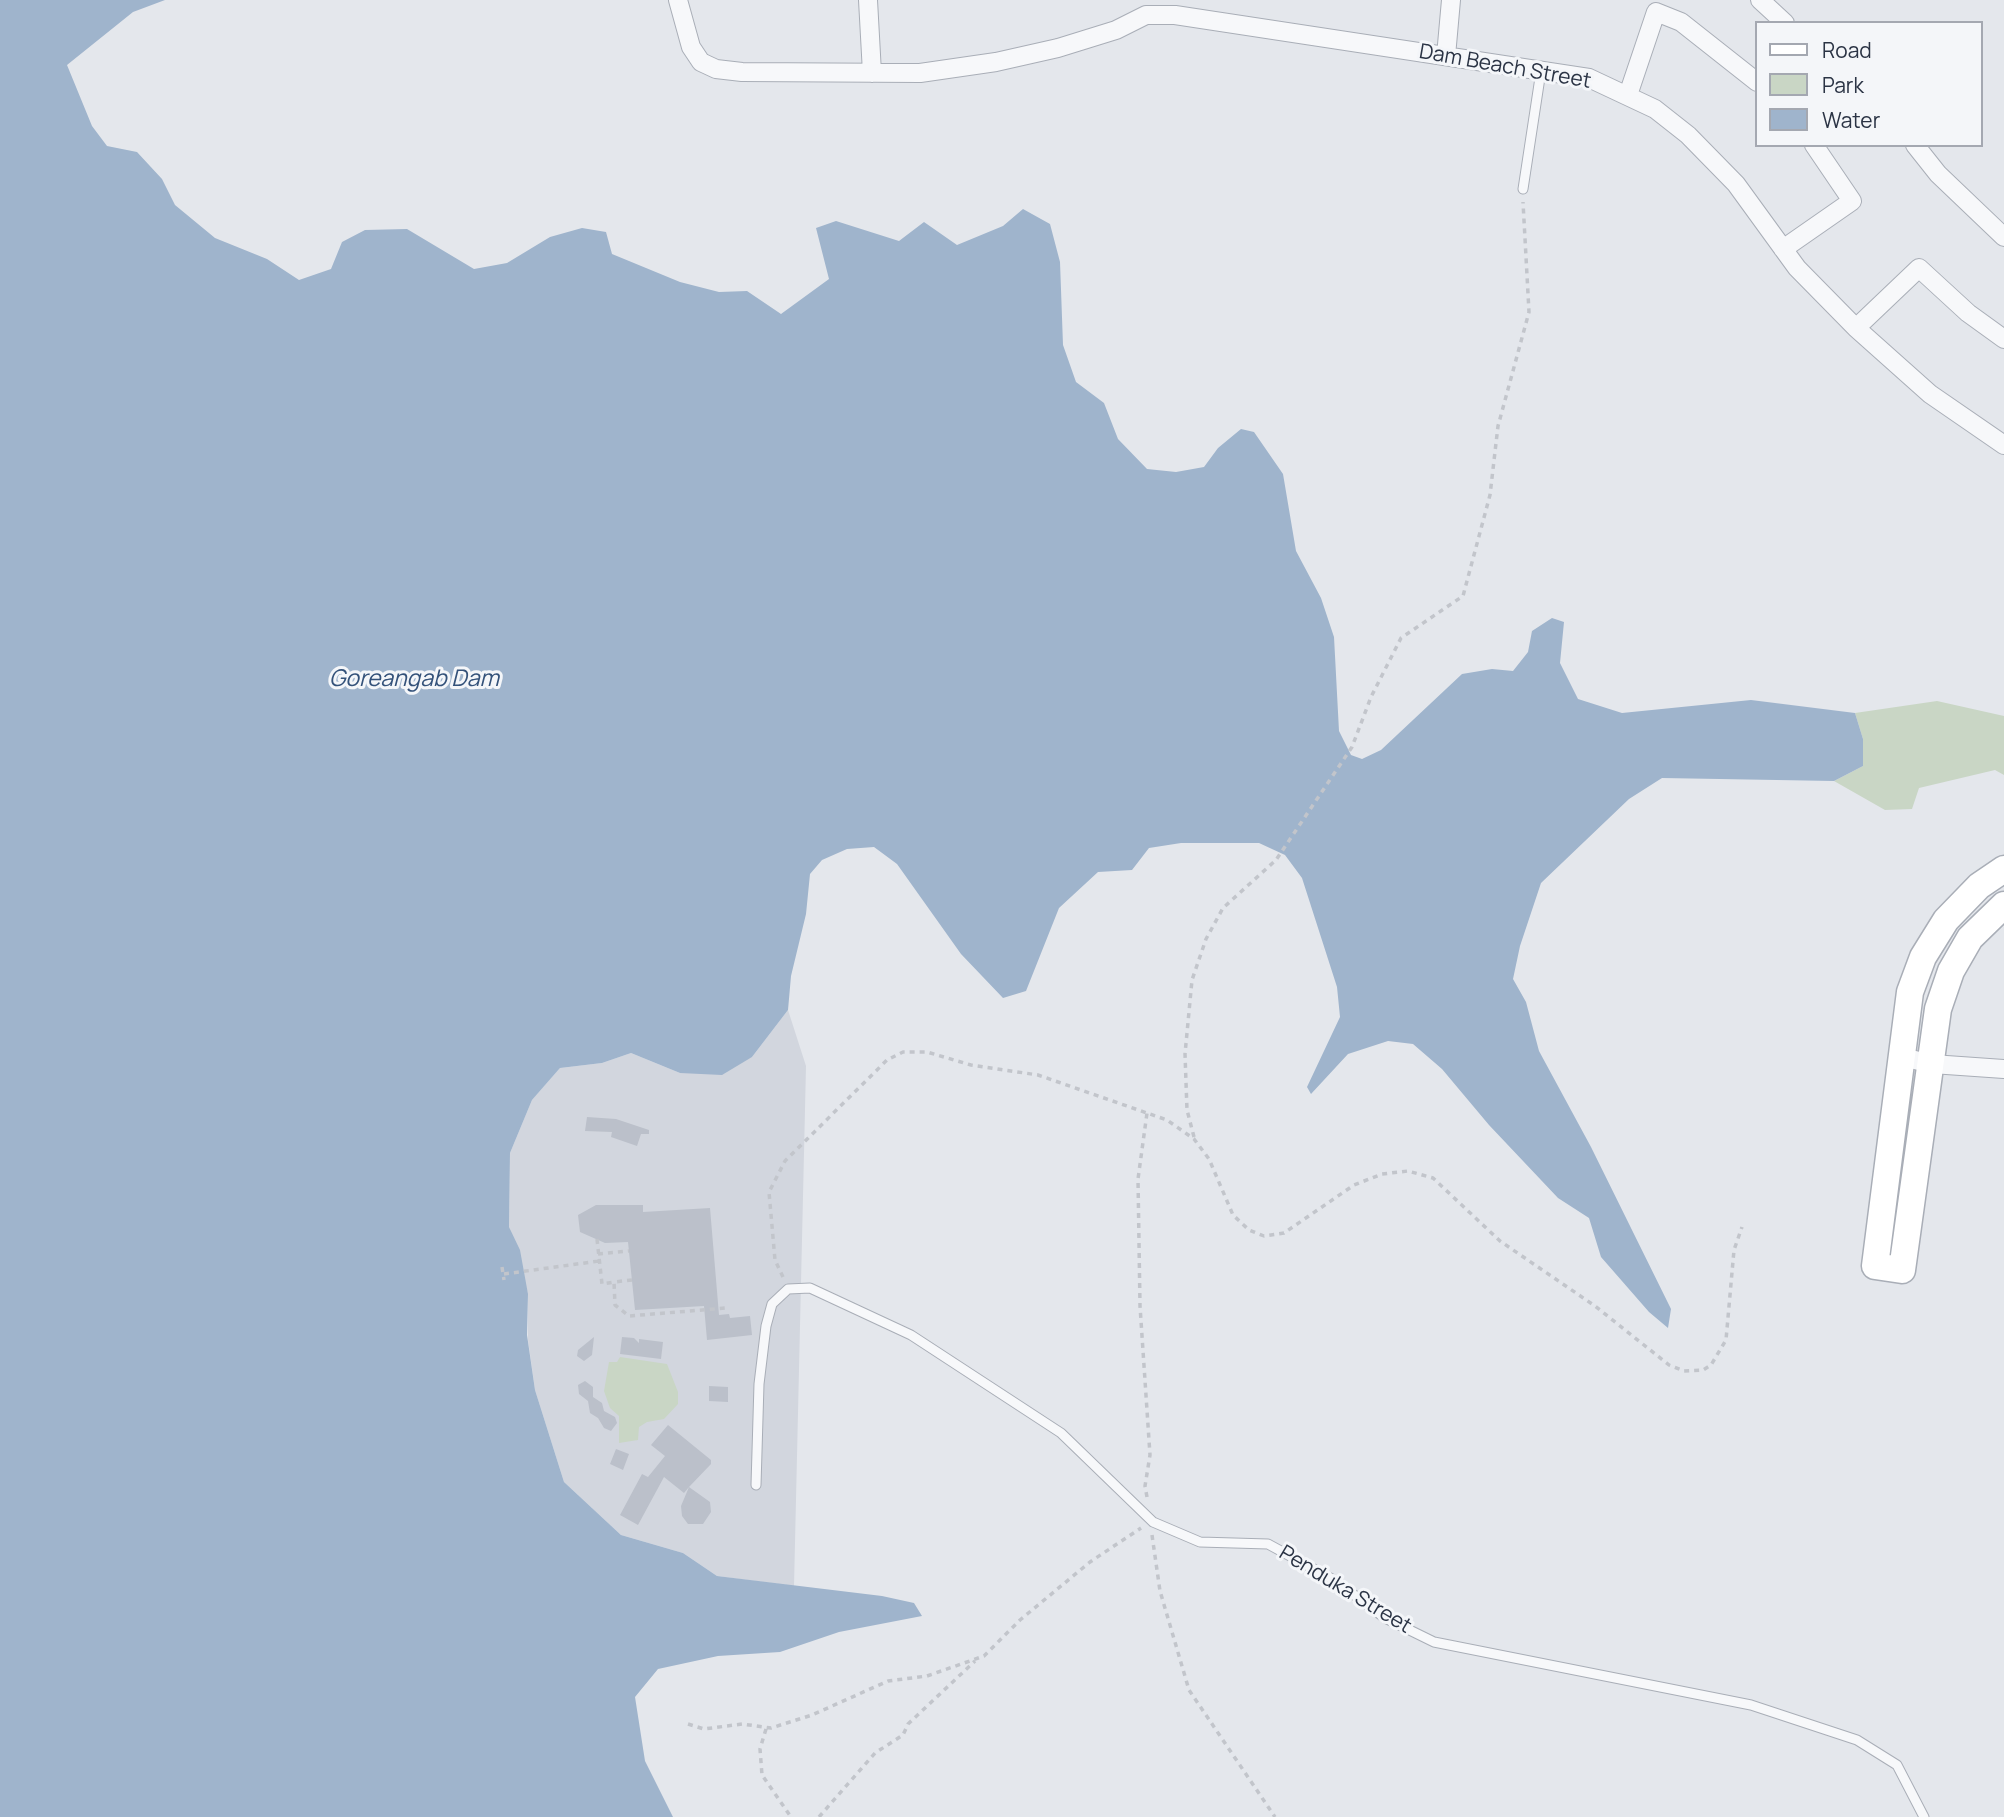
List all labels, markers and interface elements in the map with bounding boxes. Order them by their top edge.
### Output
legend [1756,21,1983,147]
text: Road [1822,36,1872,64]
street label: Dam Beach Street [1417,39,1593,95]
text: Park [1822,71,1864,99]
text: Water [1822,106,1880,134]
water label: Goreangab Dam [329,666,499,694]
street label: Penduka Street [1274,1541,1416,1639]

